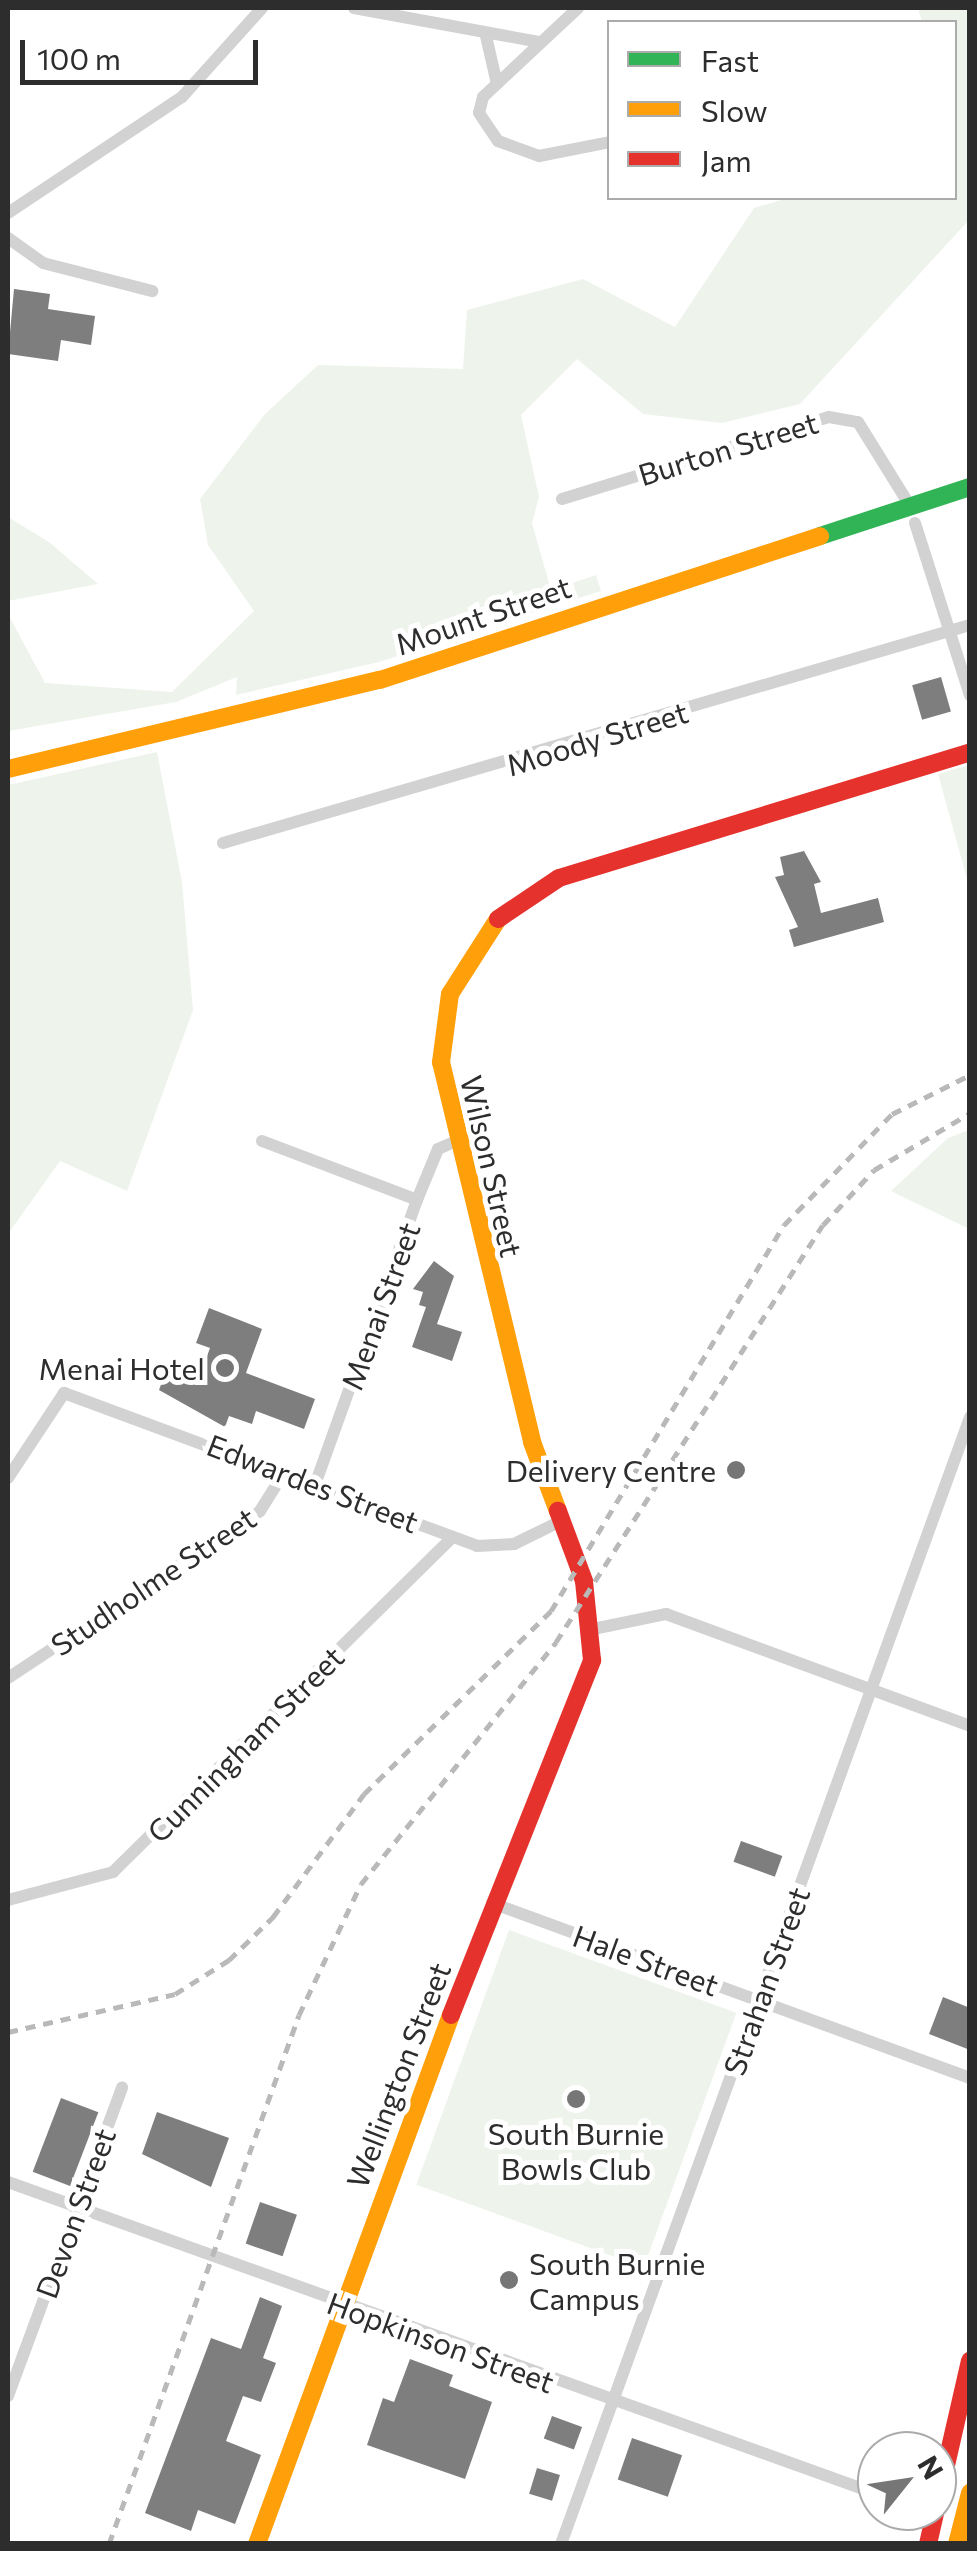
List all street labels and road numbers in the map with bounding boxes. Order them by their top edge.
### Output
street label: Burton Street [634,404,822,492]
street label: Mount Street [390,568,576,662]
street label: Moody Street [502,693,692,783]
street label: Wilson Street [454,1072,530,1260]
street label: Menai Street [333,1217,427,1395]
street label: Edwardes Street [202,1426,424,1540]
street label: Studholme Street [44,1499,262,1663]
street label: Cunningham Street [139,1638,351,1850]
street label: Strahan Street [715,1882,817,2080]
street label: Hale Street [568,1917,724,2003]
street label: Wellington Street [338,1957,458,2193]
street label: Devon Street [28,2123,122,2303]
street label: Hopkinson Street [323,2284,559,2400]

